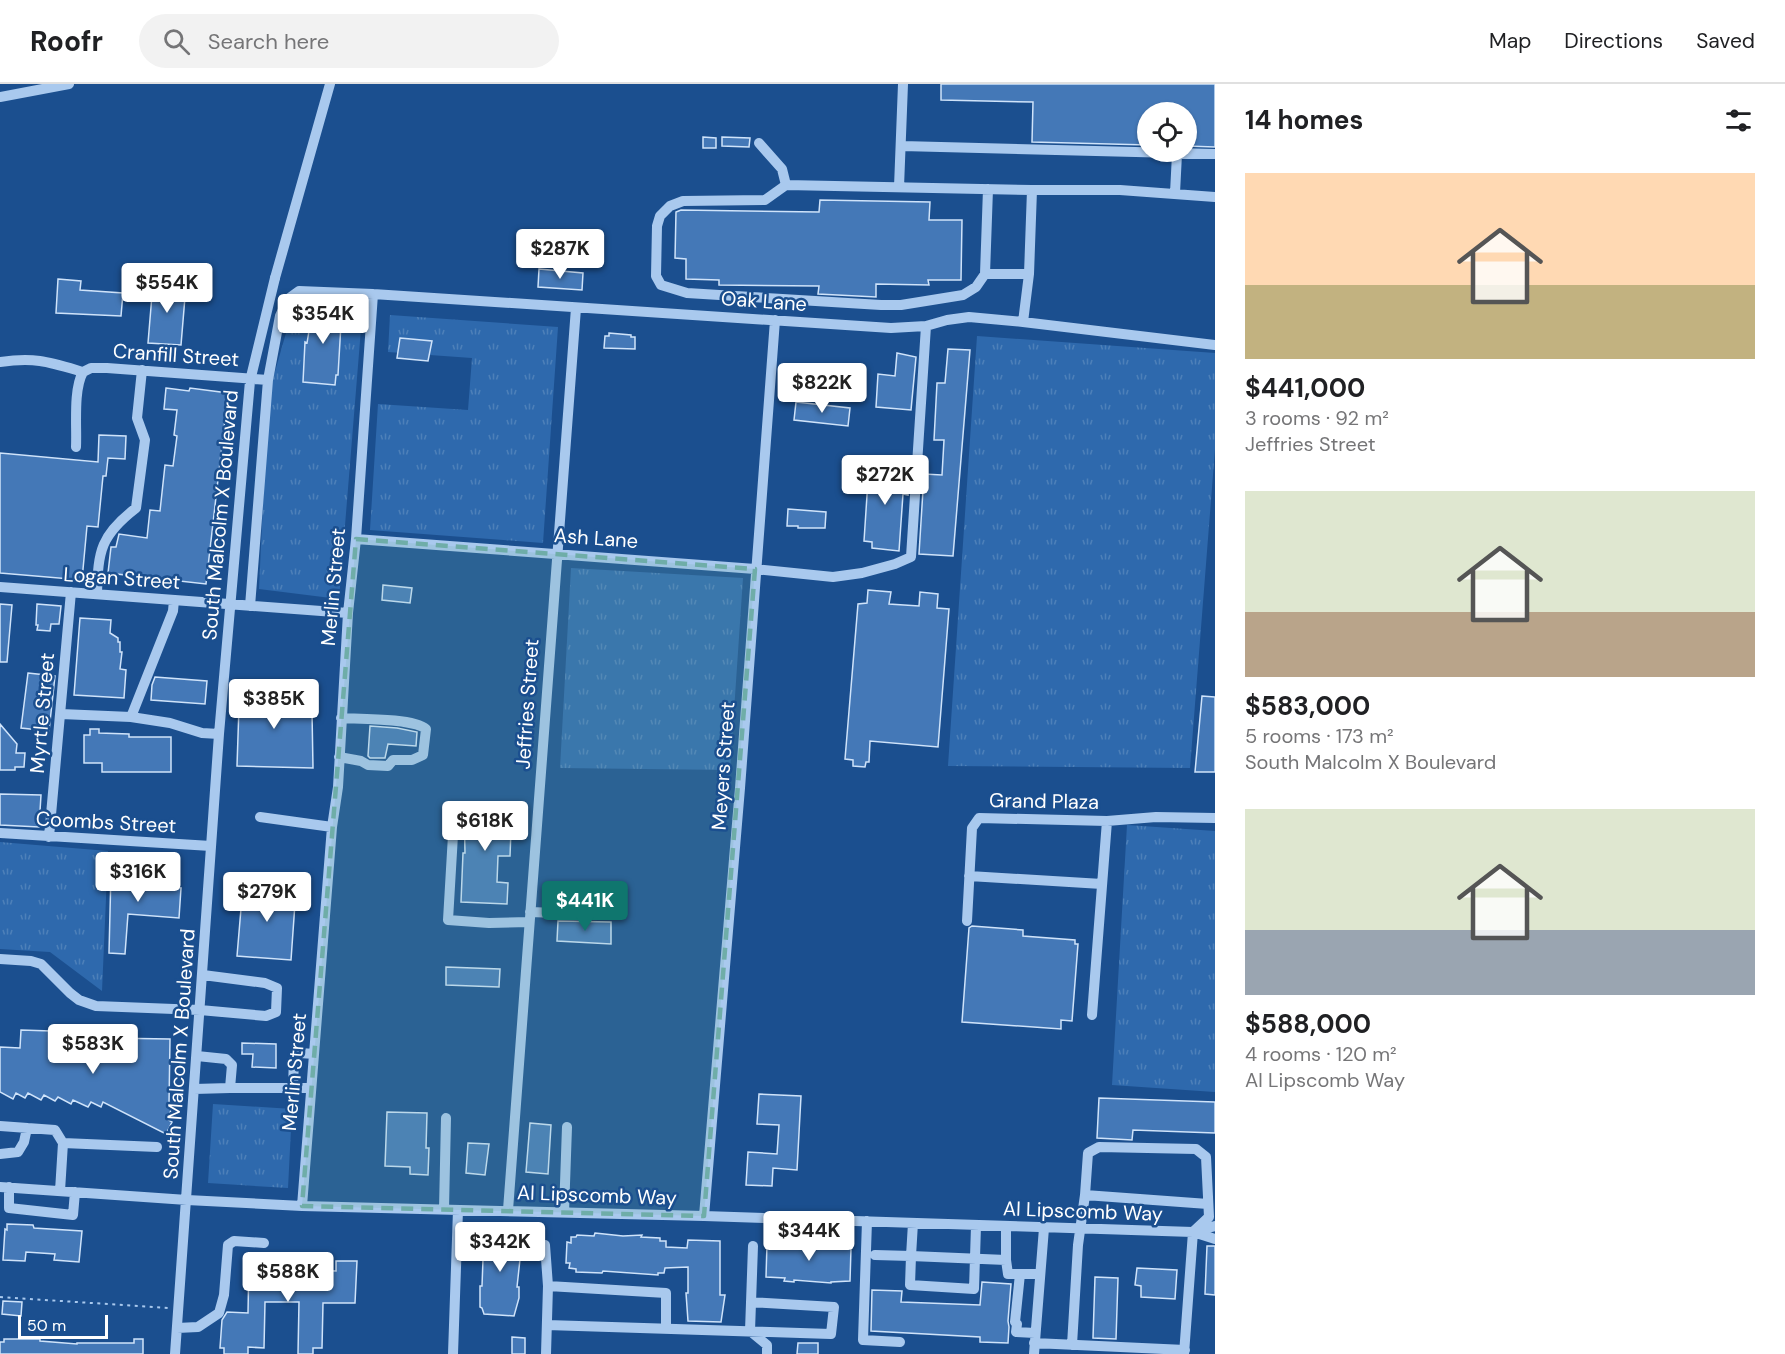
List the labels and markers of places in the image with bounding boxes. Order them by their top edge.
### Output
pin: $287K [518,229,602,280]
pin: $554K [125,263,209,314]
pin: $354K [281,294,365,345]
pin: $822K [780,363,864,414]
pin: $272K [843,455,927,506]
pin: $385K [232,679,316,730]
pin: $618K [443,801,527,852]
pin: $316K [96,852,180,903]
pin: $279K [225,872,309,923]
pin: $441K [543,881,627,932]
pin: $583K [51,1024,135,1075]
pin: $344K [767,1211,851,1262]
pin: $342K [458,1222,542,1273]
pin: $588K [246,1252,330,1303]

